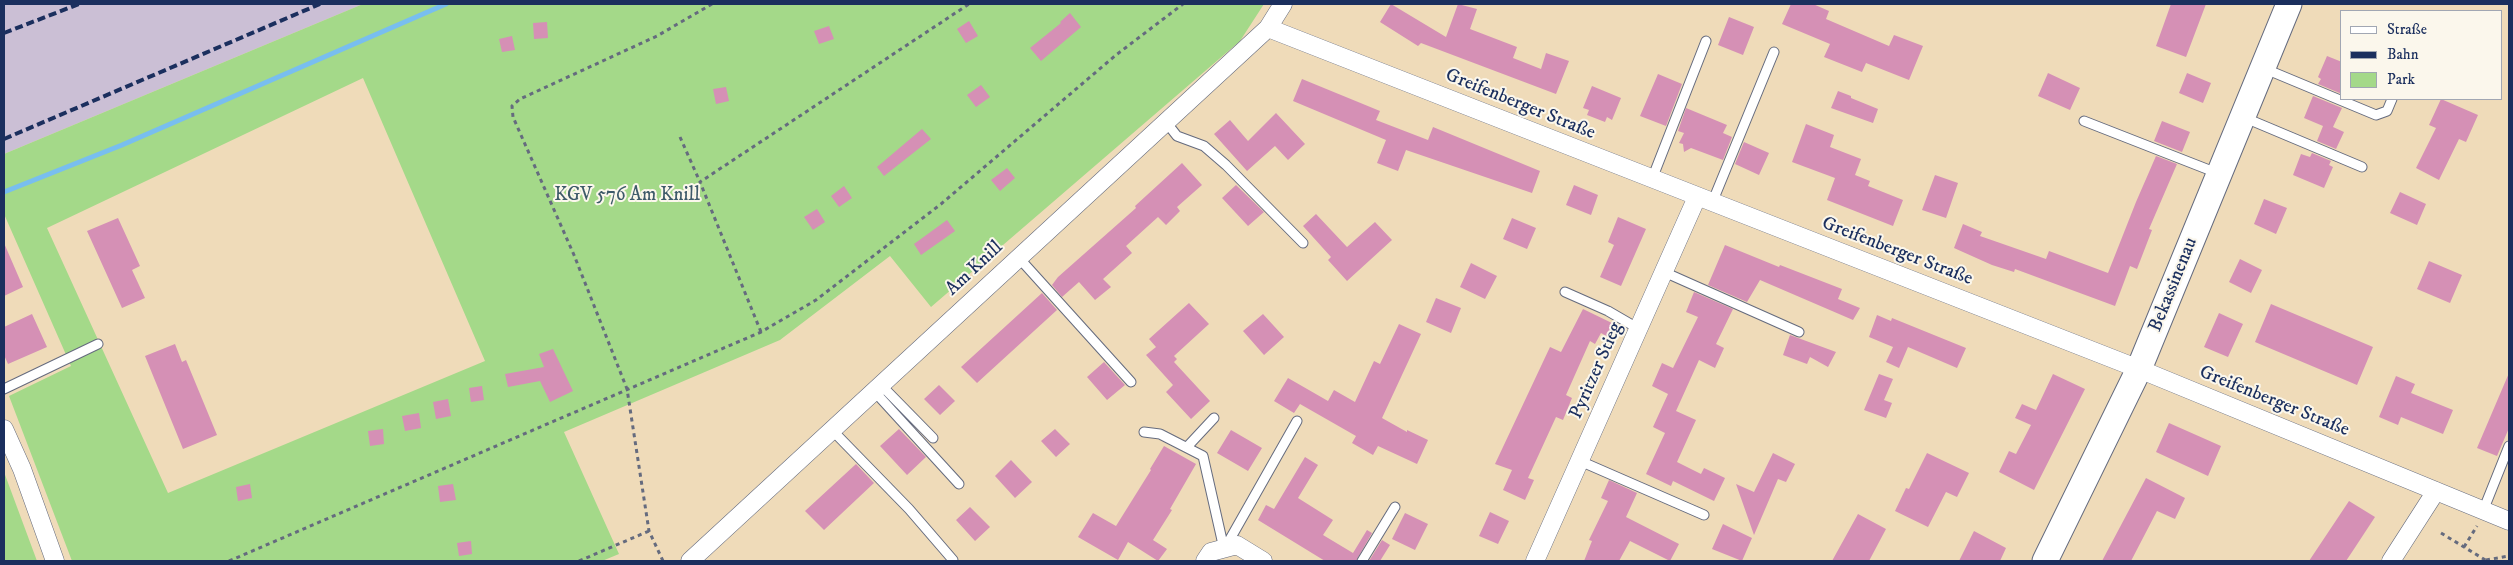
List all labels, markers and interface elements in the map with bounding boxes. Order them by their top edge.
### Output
legend [2340,10,2503,100]
text: Straße [2387,20,2427,39]
text: Bahn [2387,45,2419,64]
street label: Greifenberger Straße [1442,65,1598,145]
text: Park [2387,70,2415,89]
park label: KGV 576 Am Knill [554,185,700,207]
street label: Greifenberger Straße [1818,213,1976,291]
street label: Bekassinenau [2145,234,2203,336]
street label: Am Knill [942,237,1008,301]
street label: Pyritzer Stieg [1566,319,1628,423]
street label: Greifenberger Straße [2196,362,2352,442]

